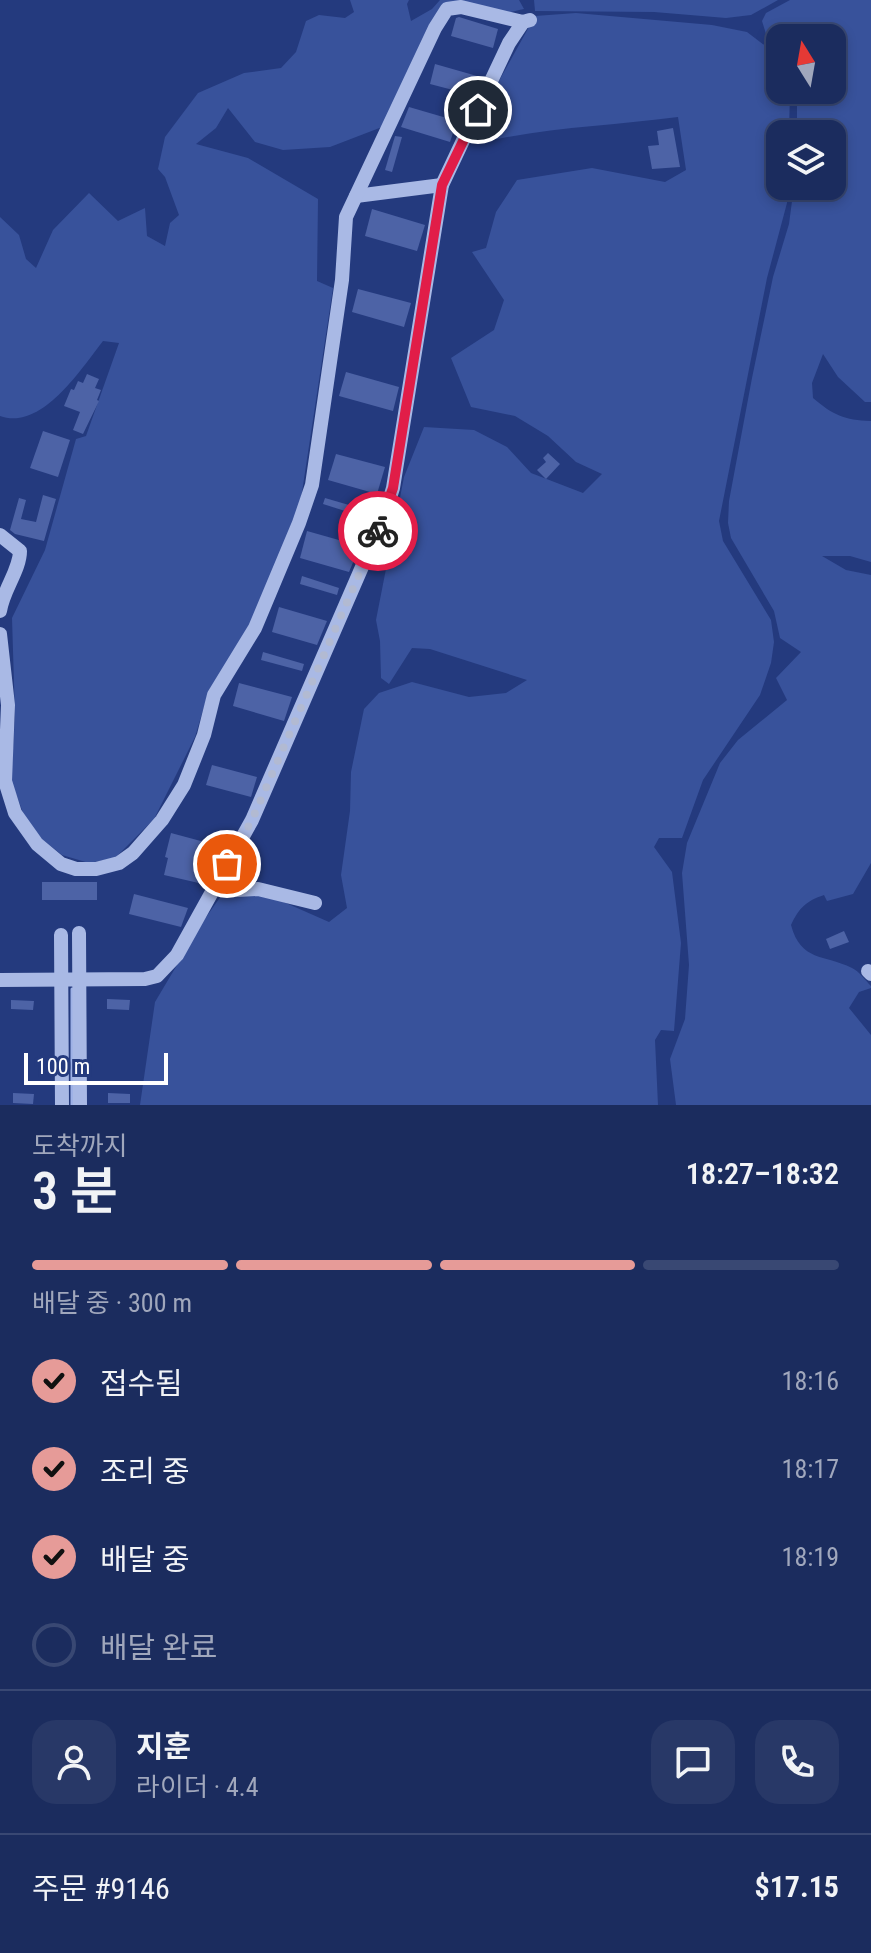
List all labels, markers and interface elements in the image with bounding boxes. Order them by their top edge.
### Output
north arrow [766,24,846,104]
map controls [766,24,846,200]
pin [444,76,512,144]
icon: home [456,88,500,132]
button: layers [766,120,846,200]
courier [338,491,418,571]
icon: bike [356,509,400,553]
pin [193,830,261,898]
icon: bag [205,842,249,886]
scale bar [24,1049,168,1085]
text: 100 m [36,1054,90,1079]
text: 도착까지 [32,1131,128,1161]
text: 18:27–18:32 [686,1156,839,1191]
text: 3 분 [32,1161,118,1222]
text: 배달 중 · 300 m [32,1288,192,1318]
icon: check [32,1359,76,1403]
text: 접수됨 [100,1366,183,1401]
text: 18:16 [782,1366,839,1396]
icon: check [32,1447,76,1491]
text: 조리 중 [100,1454,190,1489]
text: 18:17 [782,1454,839,1484]
icon: check [32,1535,76,1579]
text: 배달 중 [100,1542,190,1577]
text: 18:19 [782,1542,839,1572]
text: 배달 완료 [100,1630,217,1665]
button: person [32,1720,116,1804]
button: chat [651,1720,735,1804]
button: phone [755,1720,839,1804]
text: 지훈 [136,1729,191,1764]
text: 라이더 · 4.4 [136,1772,259,1802]
text: $17.15 [754,1869,839,1904]
text: 주문 #9146 [32,1871,170,1906]

